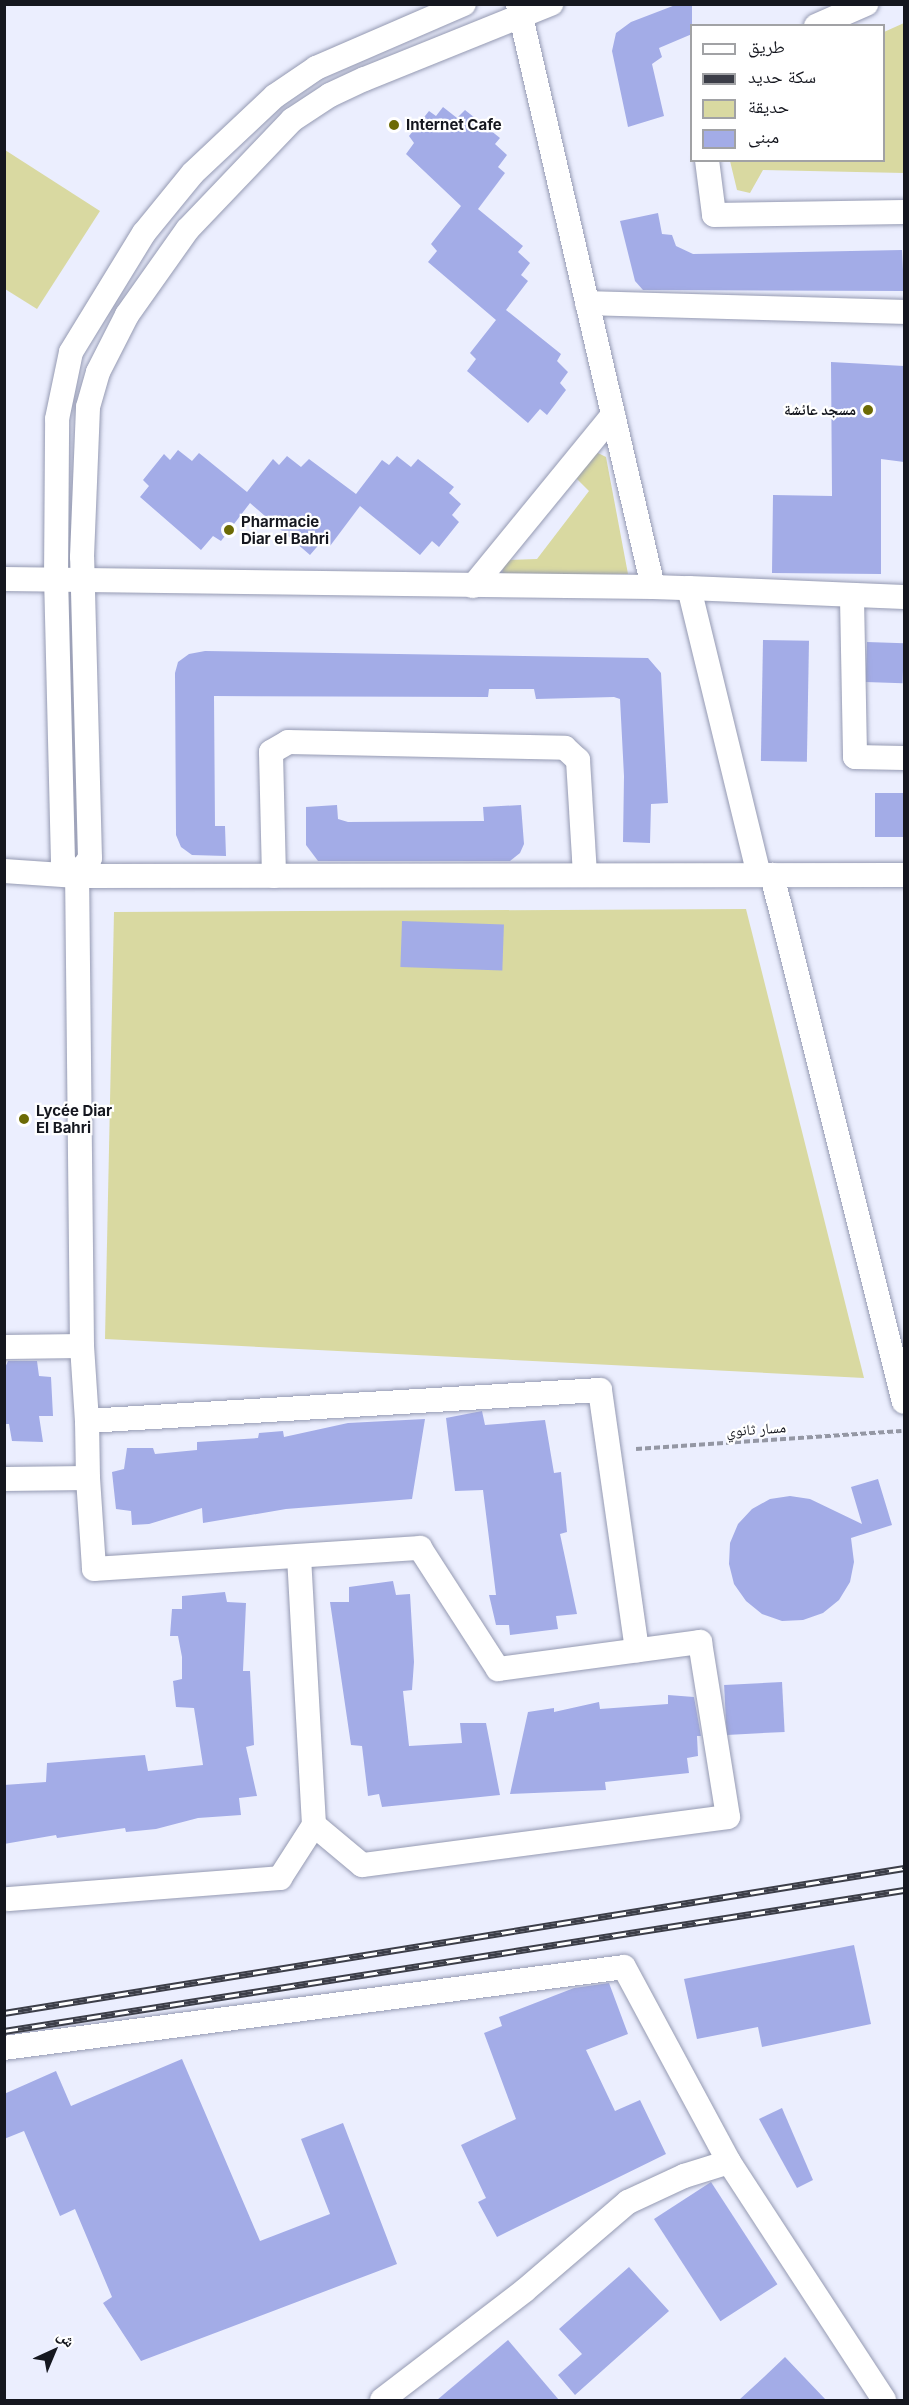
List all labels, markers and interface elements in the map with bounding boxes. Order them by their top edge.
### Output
legend [690,24,885,162]
text: طريق [748,36,785,57]
text: سكة حديد [748,66,816,87]
text: حديقة [748,96,789,117]
place label: Internet Cafe [406,116,502,134]
marker: Internet Cafe [387,118,401,132]
text: مبنى [748,126,779,147]
place label: مسجد عائشة [784,401,856,419]
marker: مسجد عائشة [861,403,875,417]
place label: Pharmacie Diar el Bahri [241,512,329,547]
marker: Pharmacie Diar el Bahri [222,523,236,537]
place label: Lycée Diar El Bahri [36,1101,112,1136]
marker: Lycée Diar El Bahri [17,1112,31,1126]
street label: مسار ثانوي [725,1418,787,1440]
north arrow [24,2321,84,2381]
text: ش [53,2325,80,2351]

